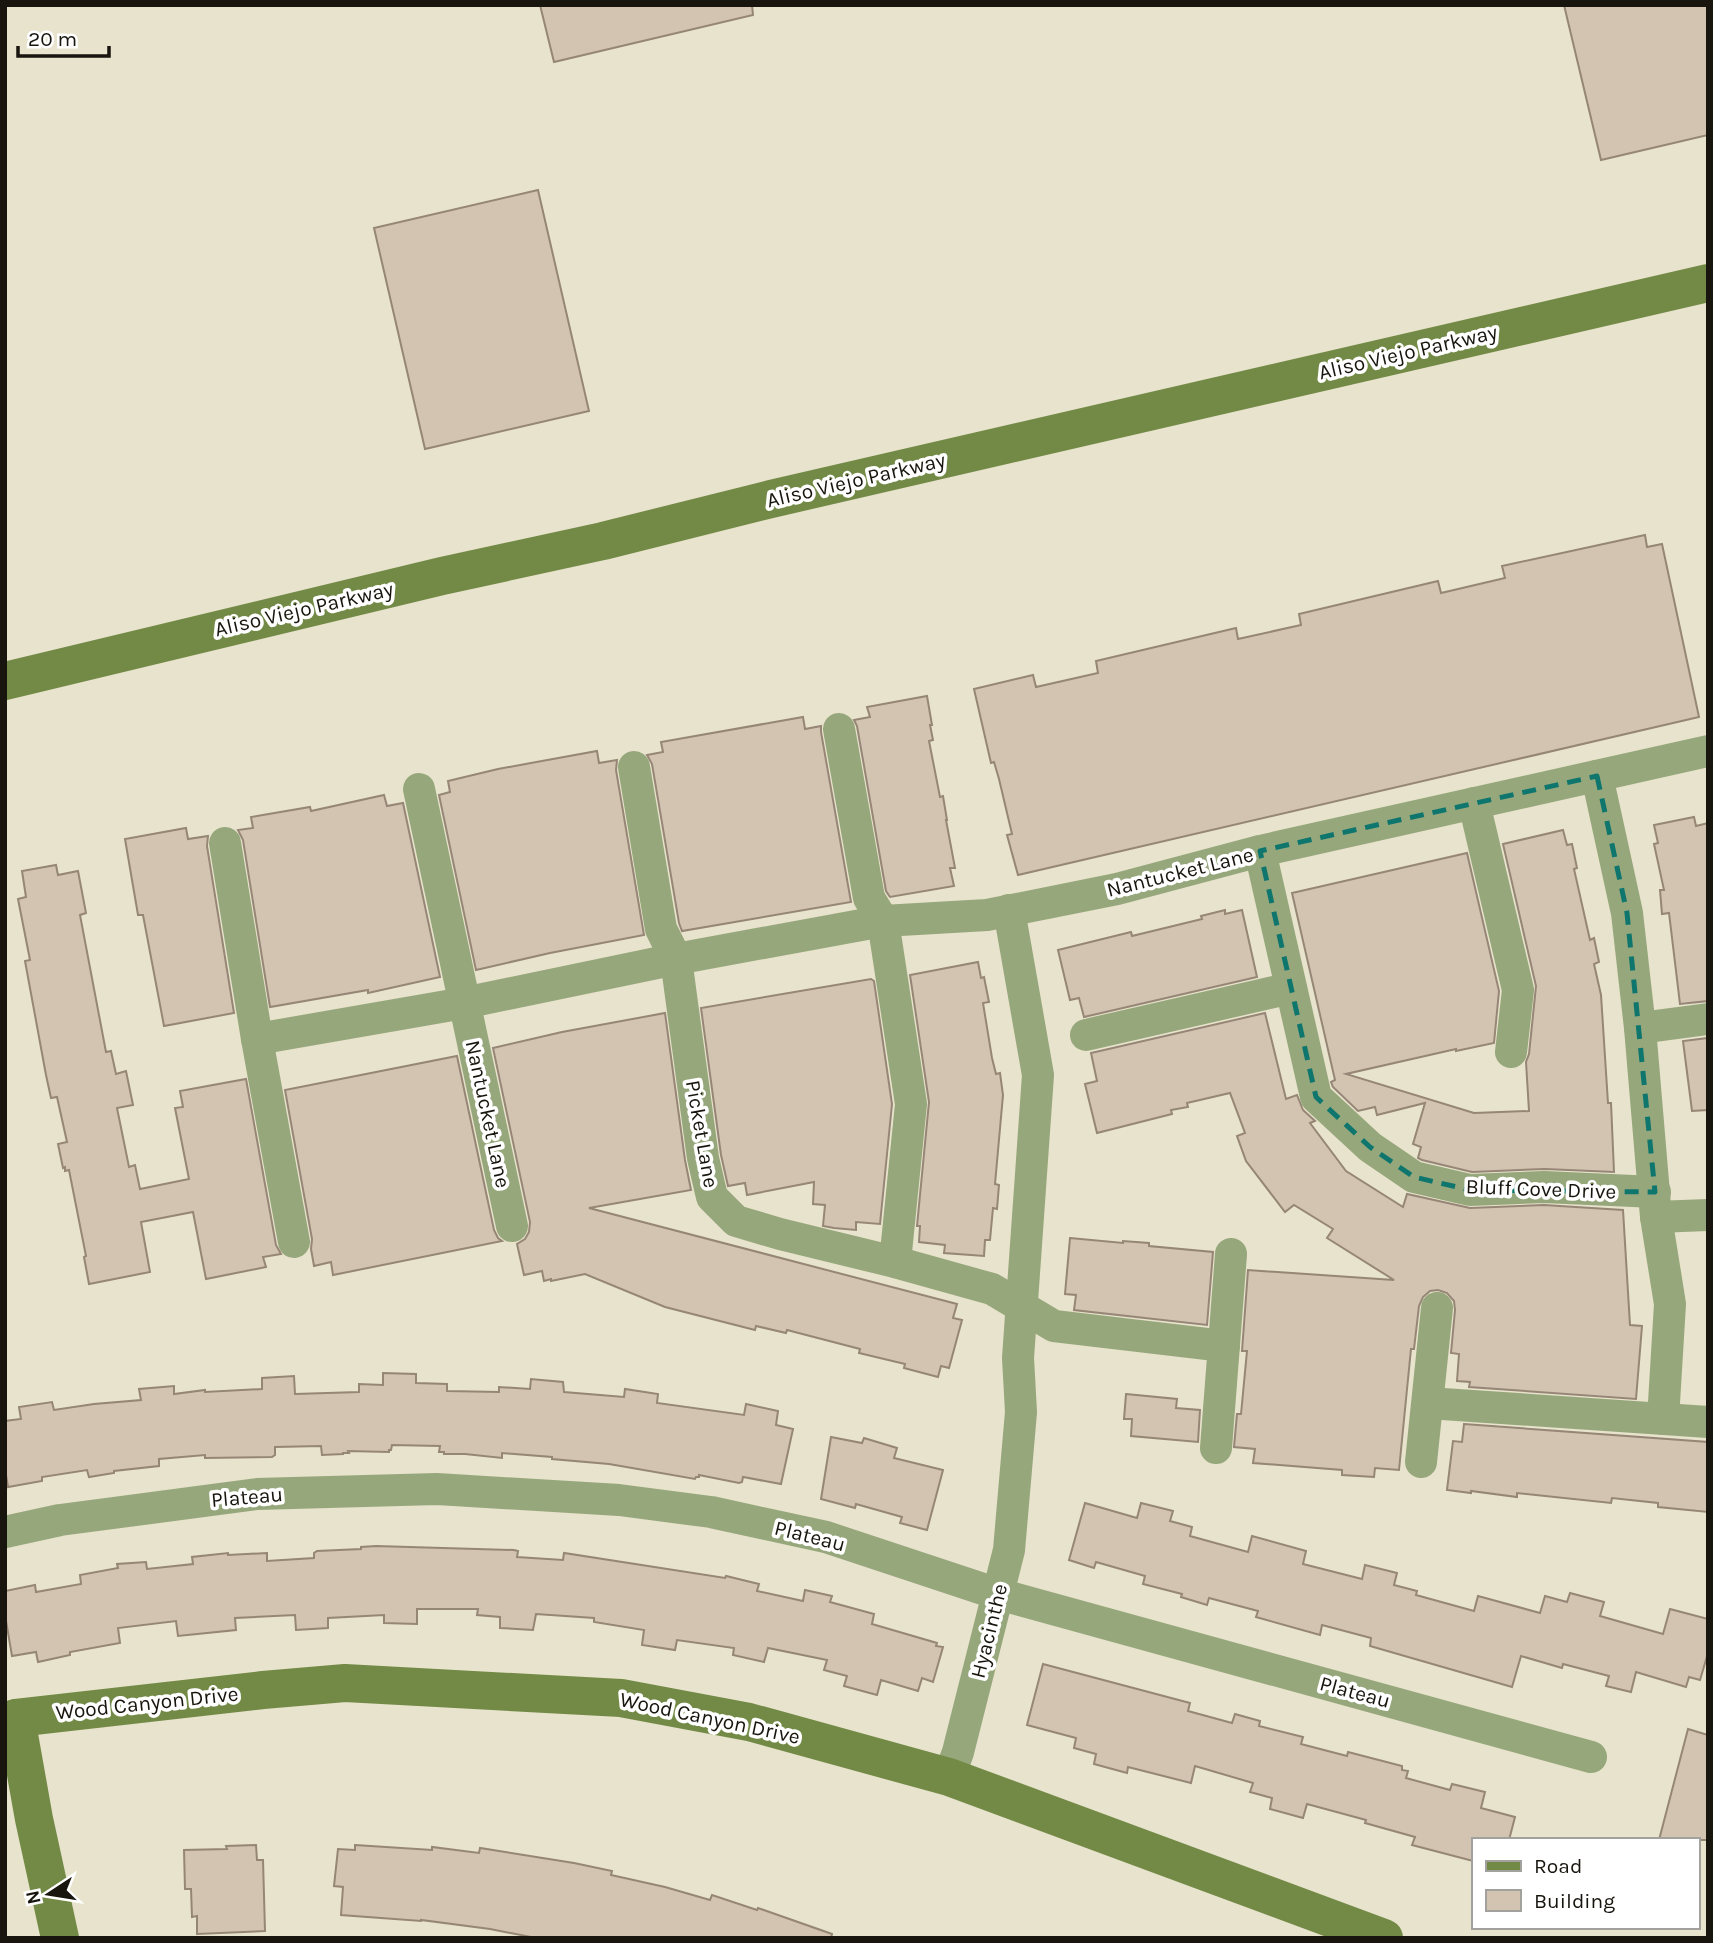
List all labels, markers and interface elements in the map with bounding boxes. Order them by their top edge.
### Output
scale bar [18,14,108,58]
text: 20 m [28,27,77,51]
street label: Aliso Viejo Parkway [1316,320,1500,384]
street label: Aliso Viejo Parkway [764,448,948,512]
street label: Aliso Viejo Parkway [212,577,396,641]
street label: Nantucket Lane [1104,842,1256,902]
street label: Nantucket Lane [461,1038,515,1190]
street label: Picket Lane [681,1078,723,1190]
street label: Bluff Cove Drive [1465,1174,1617,1204]
street label: Plateau [210,1482,284,1512]
street label: Plateau [772,1516,848,1556]
street label: Hyacinthe [966,1581,1012,1681]
street label: Plateau [1317,1671,1393,1713]
street label: Wood Canyon Drive [54,1681,240,1725]
street label: Wood Canyon Drive [618,1687,802,1749]
legend [1472,1838,1699,1929]
text: Road [1534,1854,1582,1878]
north arrow [14,1859,84,1929]
text: N [21,1888,46,1906]
text: Building [1534,1889,1615,1913]

